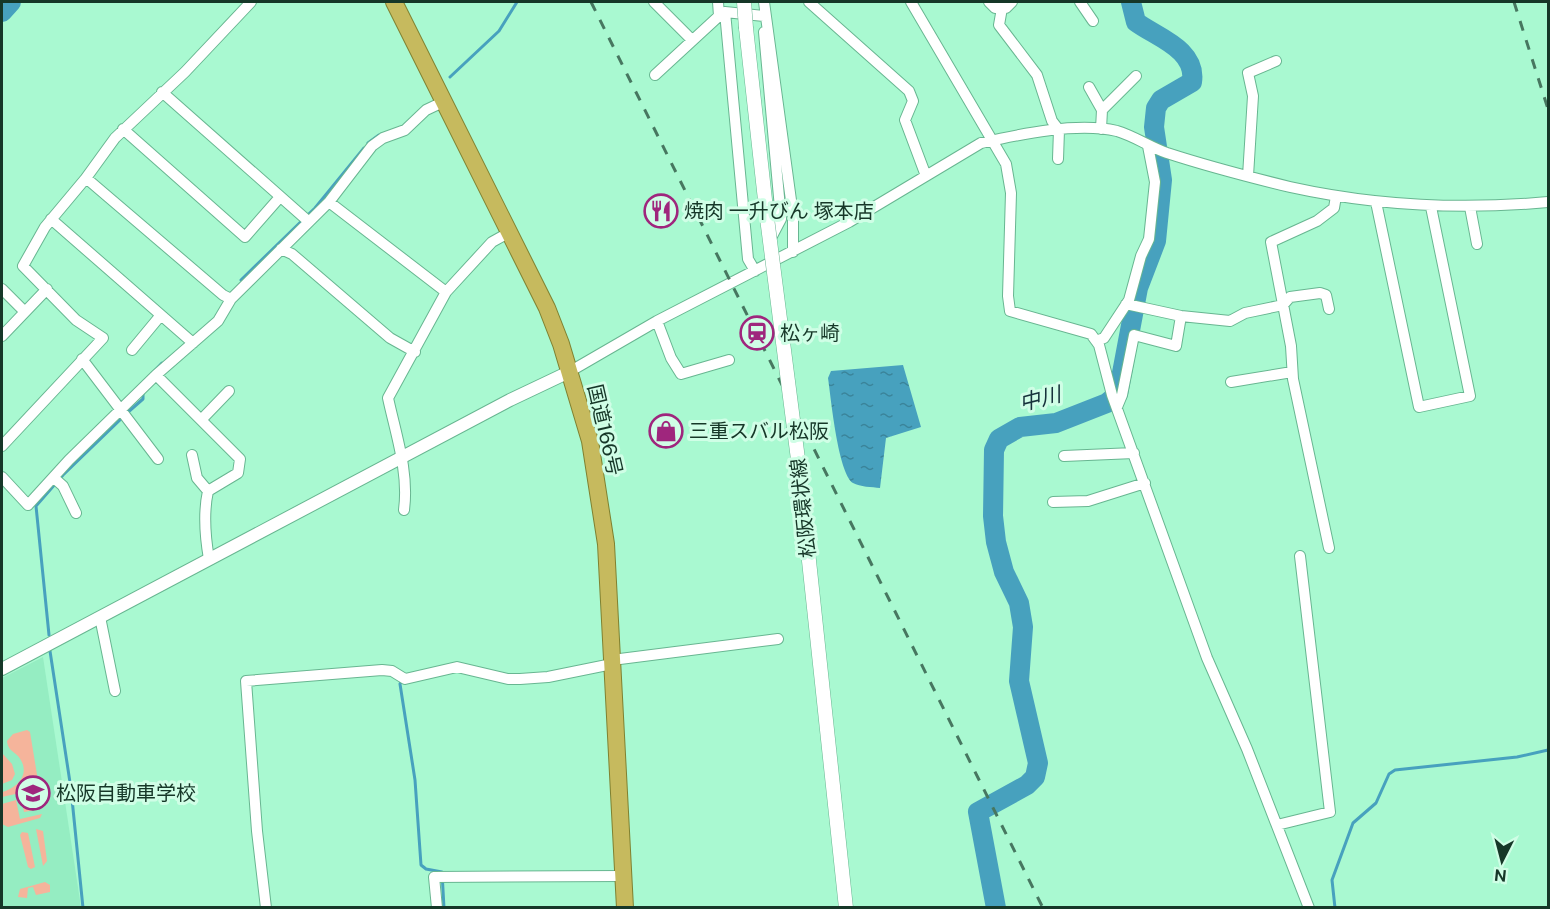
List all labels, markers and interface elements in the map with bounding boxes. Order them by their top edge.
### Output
restaurant icon: 焼肉 一升びん 塚本店 [643,193,679,229]
place label: 焼肉 一升びん 塚本店 [684,199,874,223]
station icon: 松ヶ崎 [739,315,775,351]
place label: 松ヶ崎 [780,321,840,345]
water label: 中川 [1016,381,1065,416]
street label: 国道166号 [583,382,627,478]
shop icon: 三重スバル松阪 [648,413,684,449]
place label: 三重スバル松阪 [689,419,829,443]
street label: 松阪環状線 [786,457,820,559]
school or university icon: 松阪自動車学校 [15,775,51,811]
place label: 松阪自動車学校 [56,781,196,805]
north arrow [1472,831,1532,891]
text: N [1493,865,1508,886]

